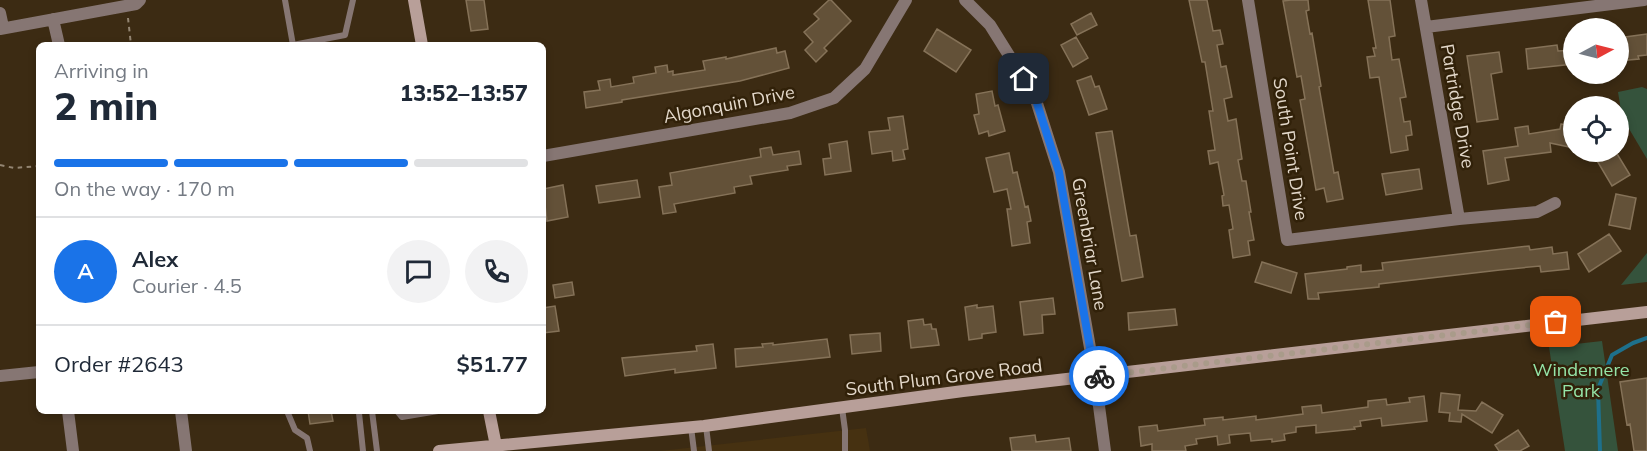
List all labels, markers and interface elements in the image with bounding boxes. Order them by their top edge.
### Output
north arrow [1563,18,1629,84]
map controls [1563,18,1629,162]
street label: Partridge Drive [1436,42,1480,170]
pin [998,53,1049,104]
text: Arriving in [54,58,149,83]
icon: home [1007,62,1040,95]
street label: South Point Drive [1268,76,1314,222]
text: 13:52–13:57 [400,79,528,107]
street label: Algonquin Drive [661,80,797,128]
text: 2 min [54,81,159,130]
button: locate [1563,96,1629,162]
text: On the way · 170 m [54,176,235,201]
street label: Greenbriar Lane [1067,176,1113,312]
button: chat [387,240,450,303]
button: phone [465,240,528,303]
text: Alex [132,245,178,273]
text: A [77,257,94,285]
text: Courier · 4.5 [132,273,242,298]
pin [1530,296,1581,347]
icon: bag [1539,305,1572,338]
courier [1069,346,1129,406]
text: Order #2643 [54,350,184,378]
text: $51.77 [457,350,528,378]
street label: South Plum Grove Road [844,354,1044,400]
park label: Windemere Park [1532,358,1630,402]
icon: bike [1083,360,1116,393]

